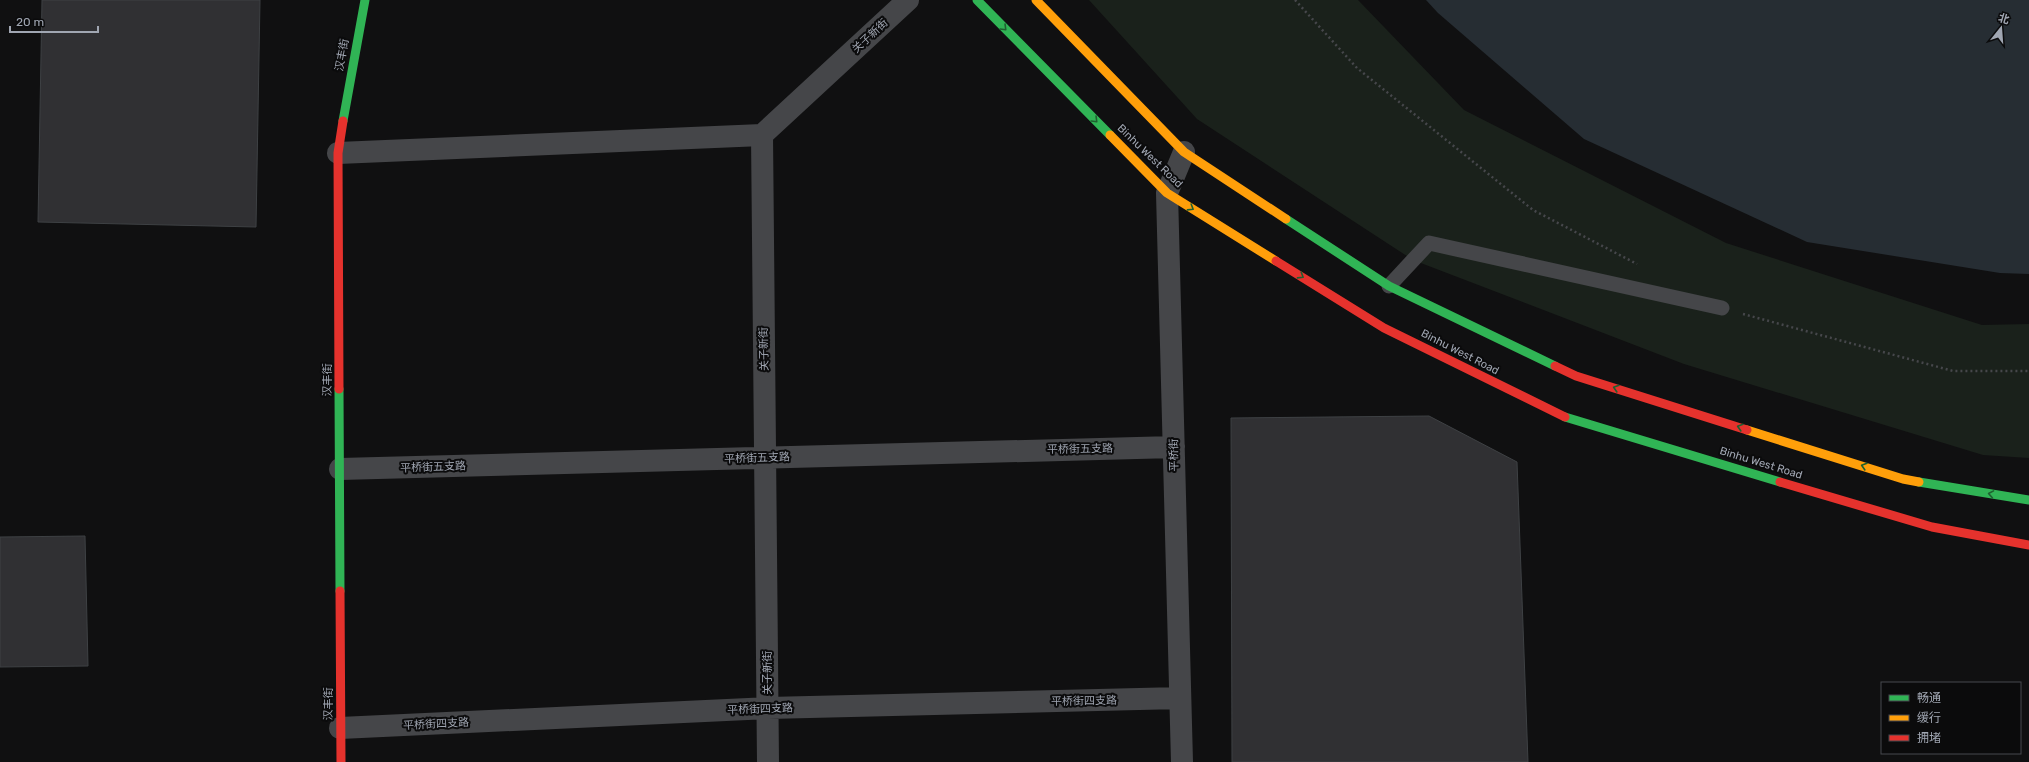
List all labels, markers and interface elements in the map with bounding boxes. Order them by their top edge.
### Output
scale bar [10,8,98,34]
north arrow [1981,8,2021,48]
text: 北 [1997,11,2011,27]
text: 20 m [16,15,44,29]
street label: 关子新街 [849,16,891,56]
one-way arrow [999,23,1007,31]
street label: 汉丰街 [333,38,351,72]
one-way arrow [1091,115,1098,123]
street label: Binhu West Road [1115,121,1185,191]
one-way arrow [1187,203,1194,210]
one-way arrow [1297,272,1304,279]
street label: 关子新街 [757,327,771,371]
street label: Binhu West Road [1419,327,1501,377]
street label: 汉丰街 [321,364,334,397]
one-way arrow [1612,385,1619,393]
one-way arrow [1736,423,1743,432]
street label: 平桥街 [1167,438,1181,472]
street label: 平桥街五支路 [1047,442,1113,456]
street label: Binhu West Road [1718,444,1804,482]
street label: 平桥街五支路 [724,450,790,466]
street label: 平桥街五支路 [400,459,466,475]
one-way arrow [1860,462,1867,471]
one-way arrow [1987,490,1994,499]
street label: 关子新街 [761,651,774,695]
legend [1881,682,2021,754]
street label: 汉丰街 [322,688,335,721]
text: 畅通 [1917,691,1941,705]
street label: 平桥街四支路 [1051,694,1117,708]
street label: 平桥街四支路 [727,701,793,717]
text: 缓行 [1917,711,1941,725]
street label: 平桥街四支路 [403,716,469,732]
text: 拥堵 [1917,731,1941,745]

